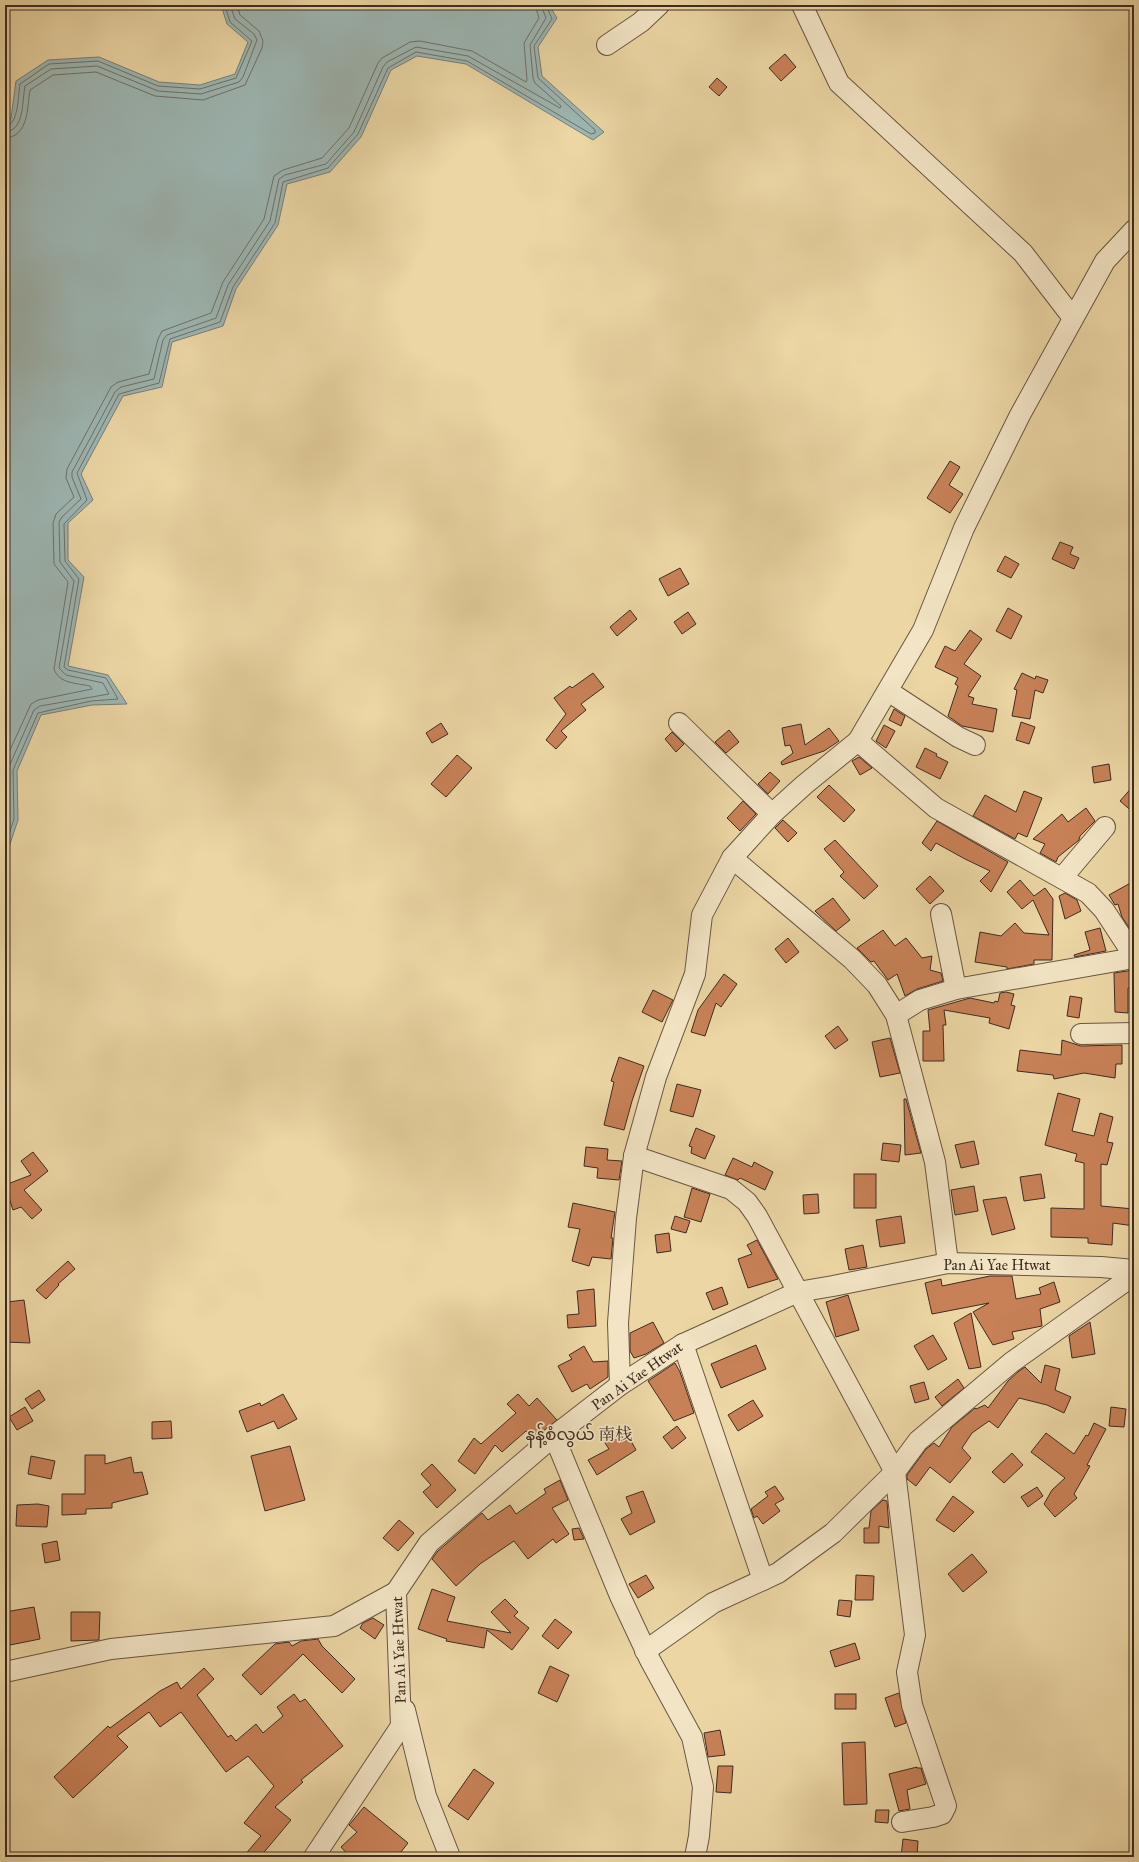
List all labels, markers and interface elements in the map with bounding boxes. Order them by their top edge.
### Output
street label: Pan Ai Yae Htwat [943,1256,1051,1274]
street label: Pan Ai Yae Htwat [588,1337,687,1414]
district label: နန့်စံလွယ် 南栈 [526,1423,632,1448]
street label: Pan Ai Yae Htwat [388,1595,410,1704]

